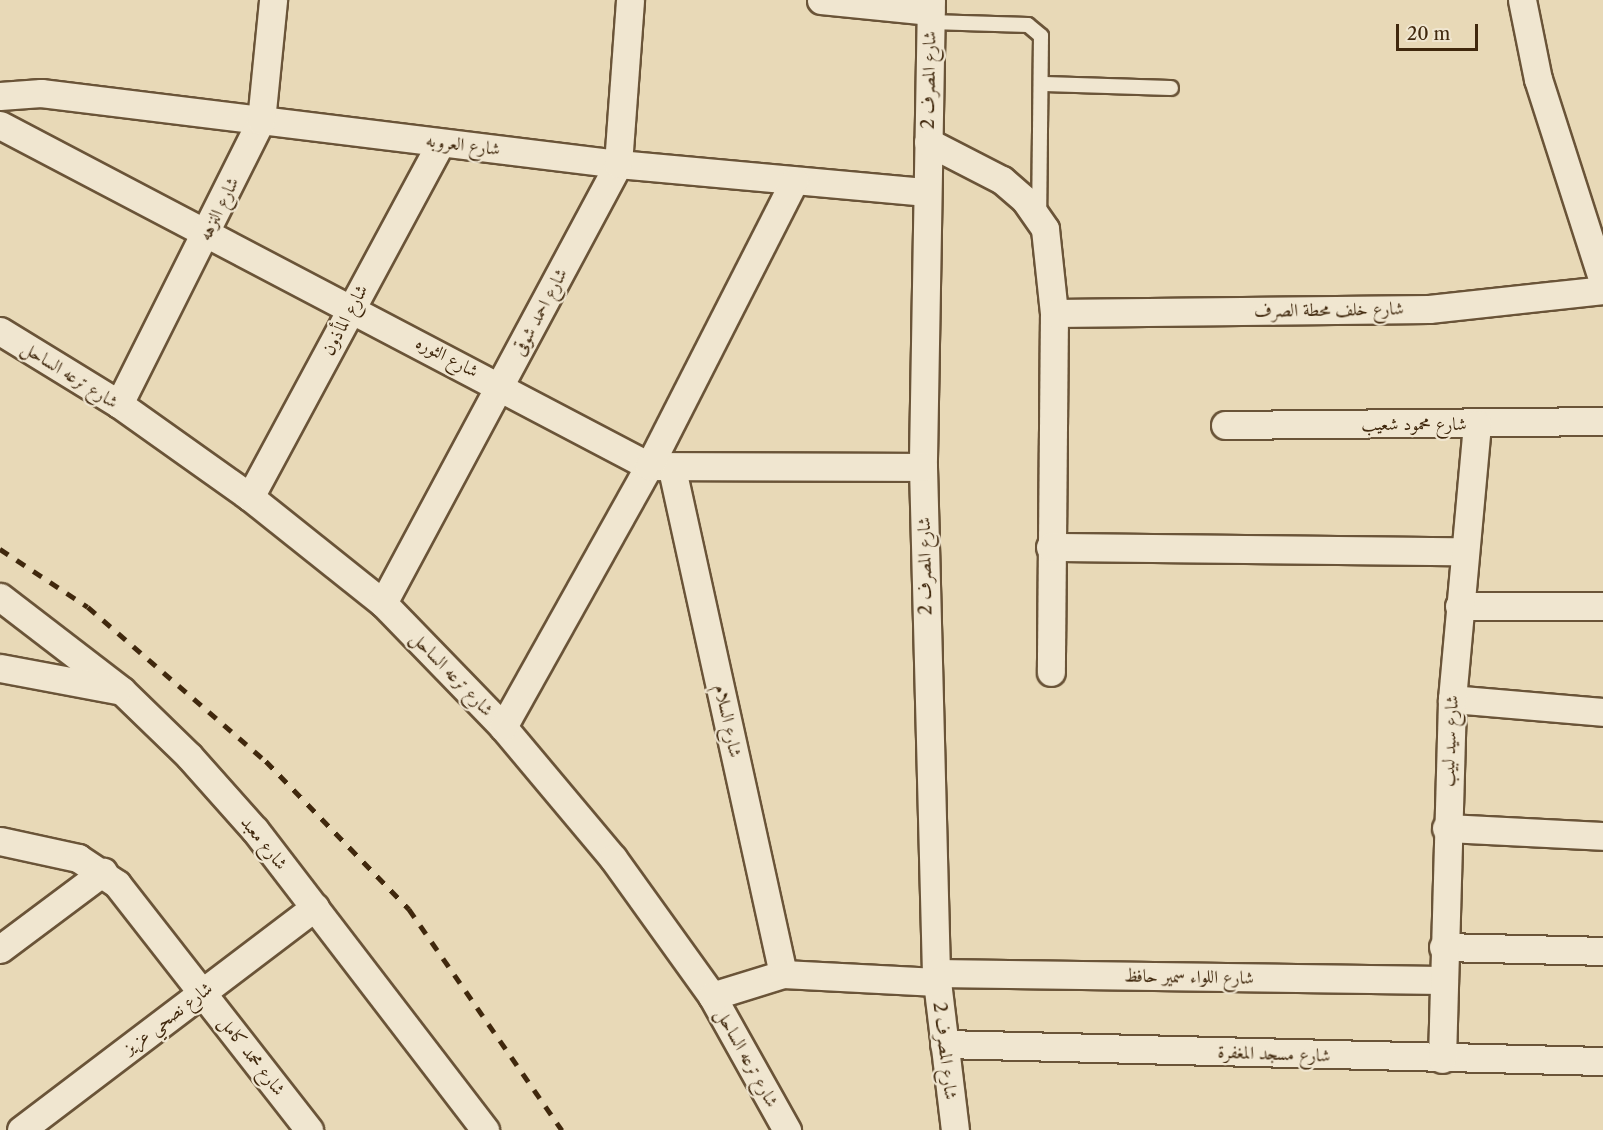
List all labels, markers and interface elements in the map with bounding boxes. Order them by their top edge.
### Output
scale bar [1399,12,1482,50]
text: 20 m [1407,23,1450,45]
street label: شارع المصرف 2 [917,31,941,129]
street label: شارع العروبه [425,130,501,160]
street label: شارع النزهه [194,174,244,244]
street label: شارع احمد شوقى [508,265,572,359]
street label: شارع المأذون [317,281,373,359]
street label: شارع خلف محطة الصرف [1254,298,1404,322]
street label: شارع الثوره [412,332,482,382]
street label: شارع ترعه الساحل [18,337,122,413]
street label: شارع محمود شعيب [1361,413,1467,435]
street label: شارع المصرف 2 [913,517,937,615]
street label: شارع ترعه الساحل [406,627,498,721]
street label: شارع السلام [710,683,746,759]
street label: شارع سيد لبيب [1437,695,1463,787]
street label: شارع معبد [236,812,292,874]
street label: شارع اللواء سمير حافظ [1124,965,1254,989]
street label: شارع نصحي عزيز [119,977,217,1059]
street label: شارع المصرف 2 [928,1001,962,1101]
street label: شارع ترعه الساحل [711,1005,783,1111]
street label: شارع محمد كامل [214,1012,290,1100]
street label: شارع مسجد المغفرة [1217,1041,1331,1067]

